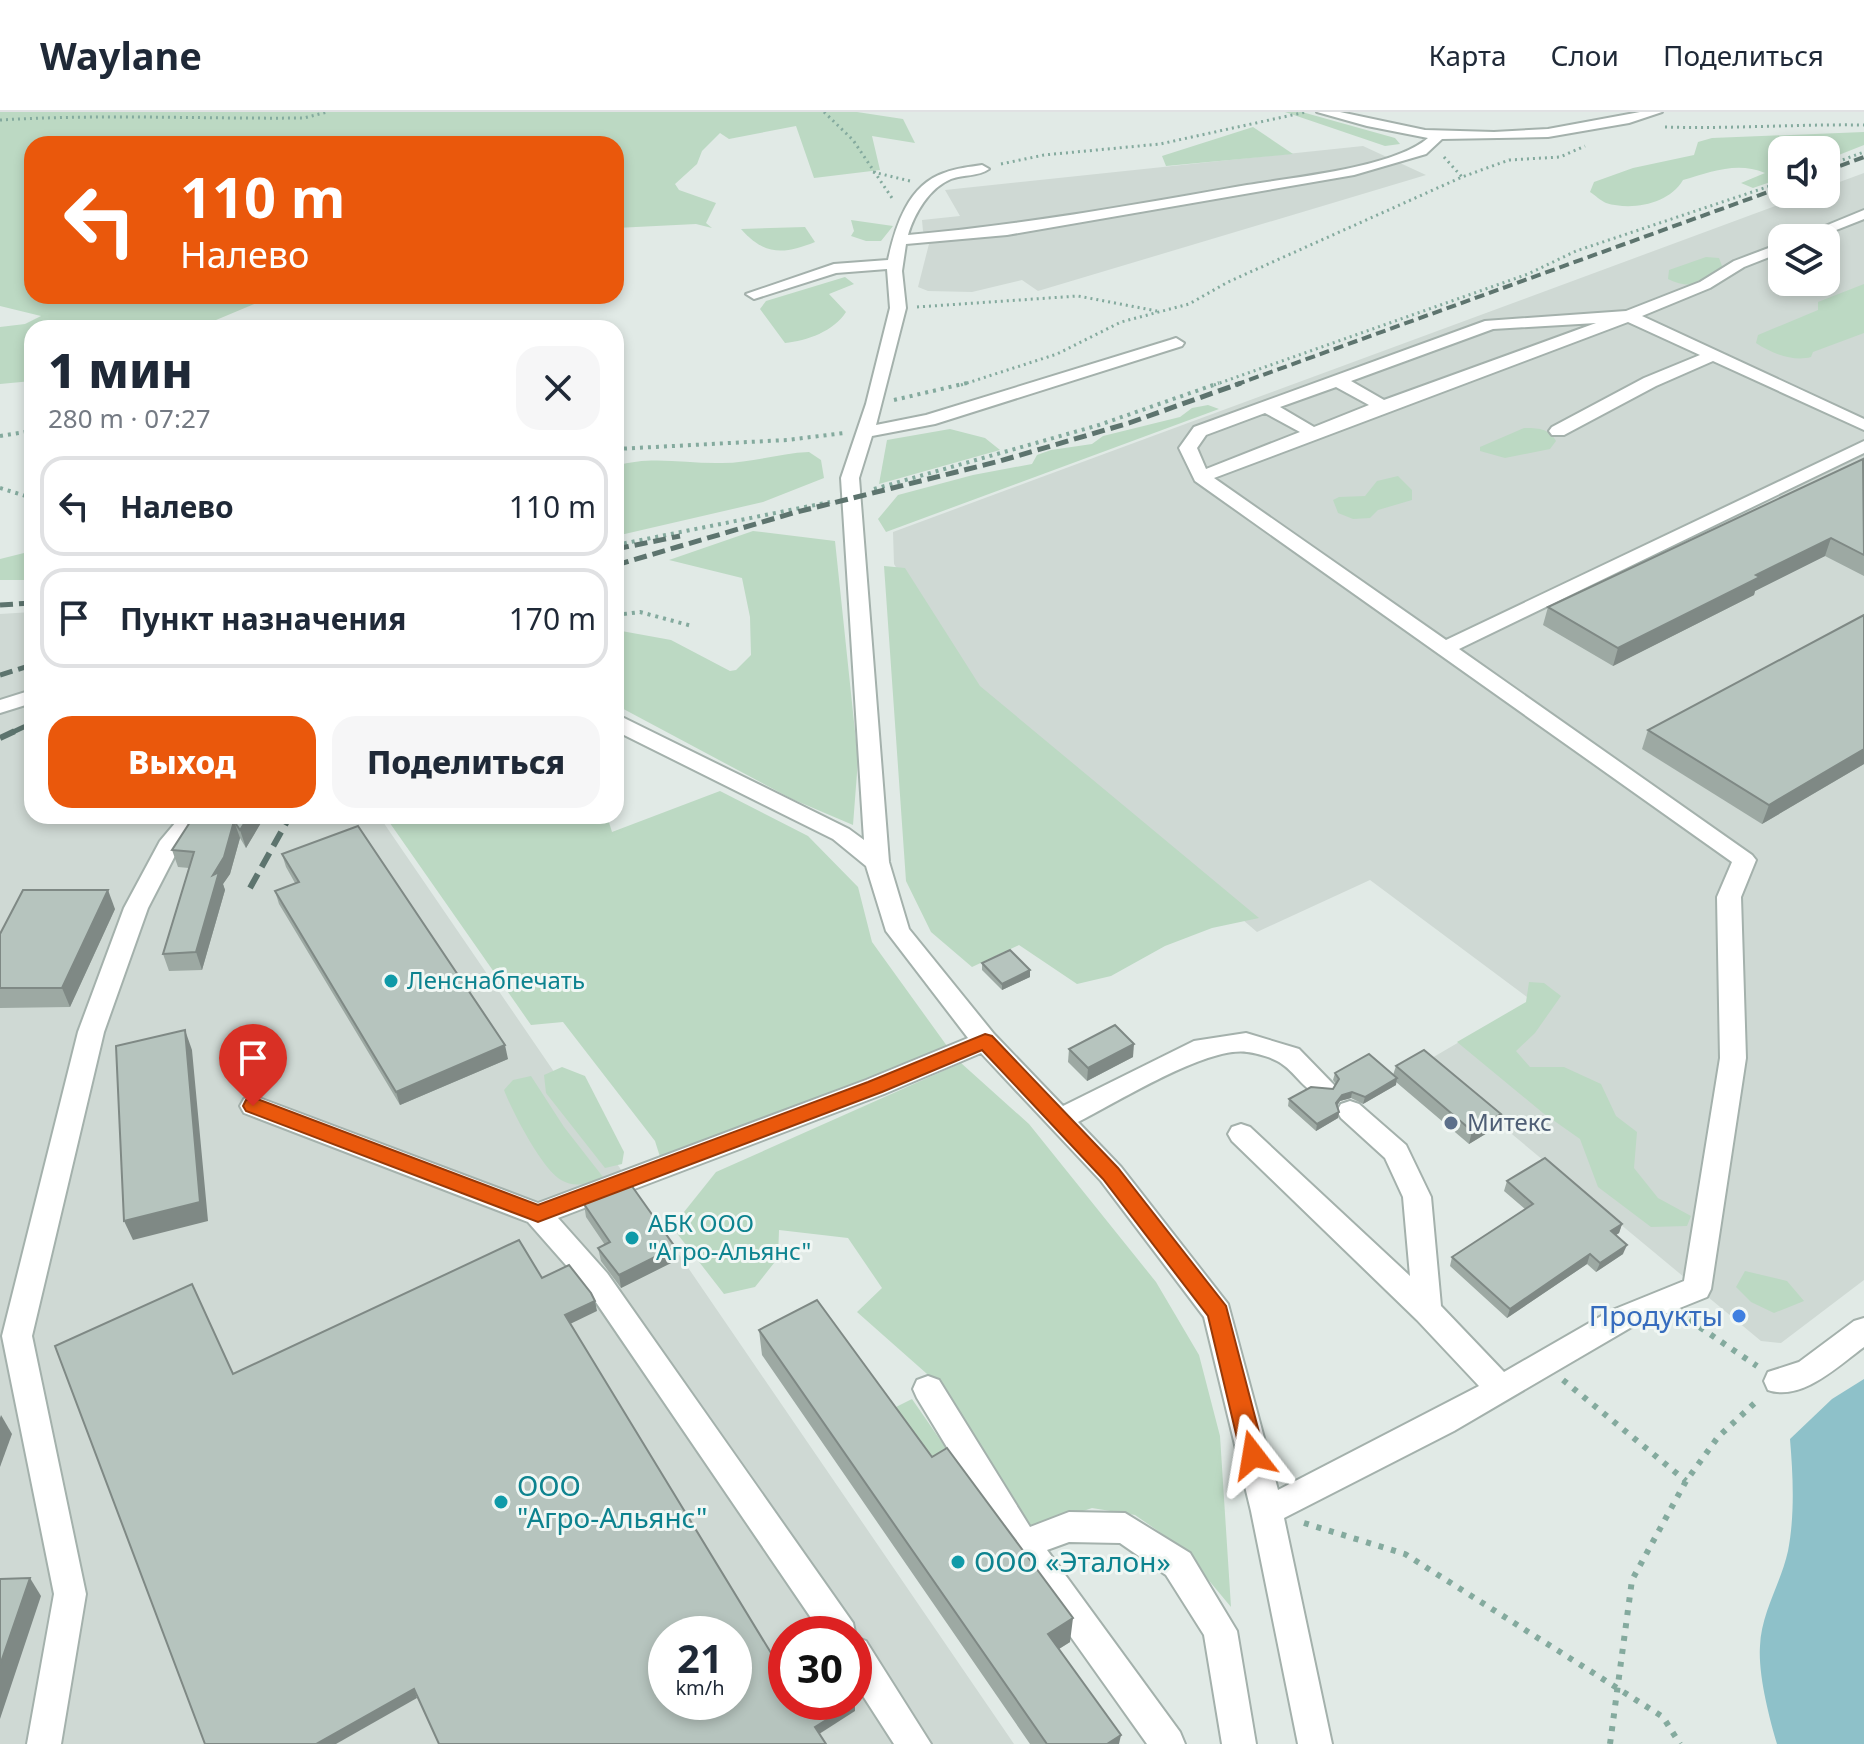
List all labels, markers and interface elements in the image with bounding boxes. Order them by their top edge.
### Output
text: Waylane [40,29,202,81]
text: Карта [1428,36,1507,74]
text: Слои [1551,36,1619,74]
text: Поделиться [1663,36,1824,74]
map controls [1768,136,1840,296]
button: sound [1768,136,1840,208]
text: 110 m [180,158,345,234]
icon: left [48,168,152,272]
button: layers [1768,224,1840,296]
text: Налево [180,230,309,279]
text: 1 мин [48,337,193,402]
button: close [516,346,600,430]
text: 280 m · 07:27 [48,400,211,436]
icon: left [52,484,96,528]
text: Налево [120,486,234,527]
text: 110 m [509,486,596,527]
icon: arrive [52,596,96,640]
text: Пункт назначения [120,598,406,639]
text: 170 m [509,598,596,639]
button: Выход [48,716,316,808]
button: Поделиться [332,716,600,808]
place label: Ленснабпечать [407,963,585,996]
marker: Ленснабпечать [382,972,400,990]
pin [219,1024,287,1106]
icon: arrive [231,1036,275,1080]
place label: Митекс [1467,1105,1552,1138]
marker: Митекс [1442,1114,1460,1132]
place label: АБК ООО "Агро-Альянс" [648,1206,811,1267]
marker: АБК ООО "Агро-Альянс" [623,1229,641,1247]
place label: Продукты [1589,1296,1723,1334]
marker: Продукты [1730,1307,1748,1325]
position arrow [1211,1413,1295,1497]
place label: ООО "Агро-Альянс" [517,1466,707,1536]
marker: ООО "Агро-Альянс" [492,1493,510,1511]
place label: ООО «Эталон» [974,1542,1171,1580]
marker: ООО «Эталон» [949,1553,967,1571]
speed limit sign: 30 [768,1616,872,1720]
text: 21 [677,1630,723,1685]
text: km/h [675,1674,725,1701]

